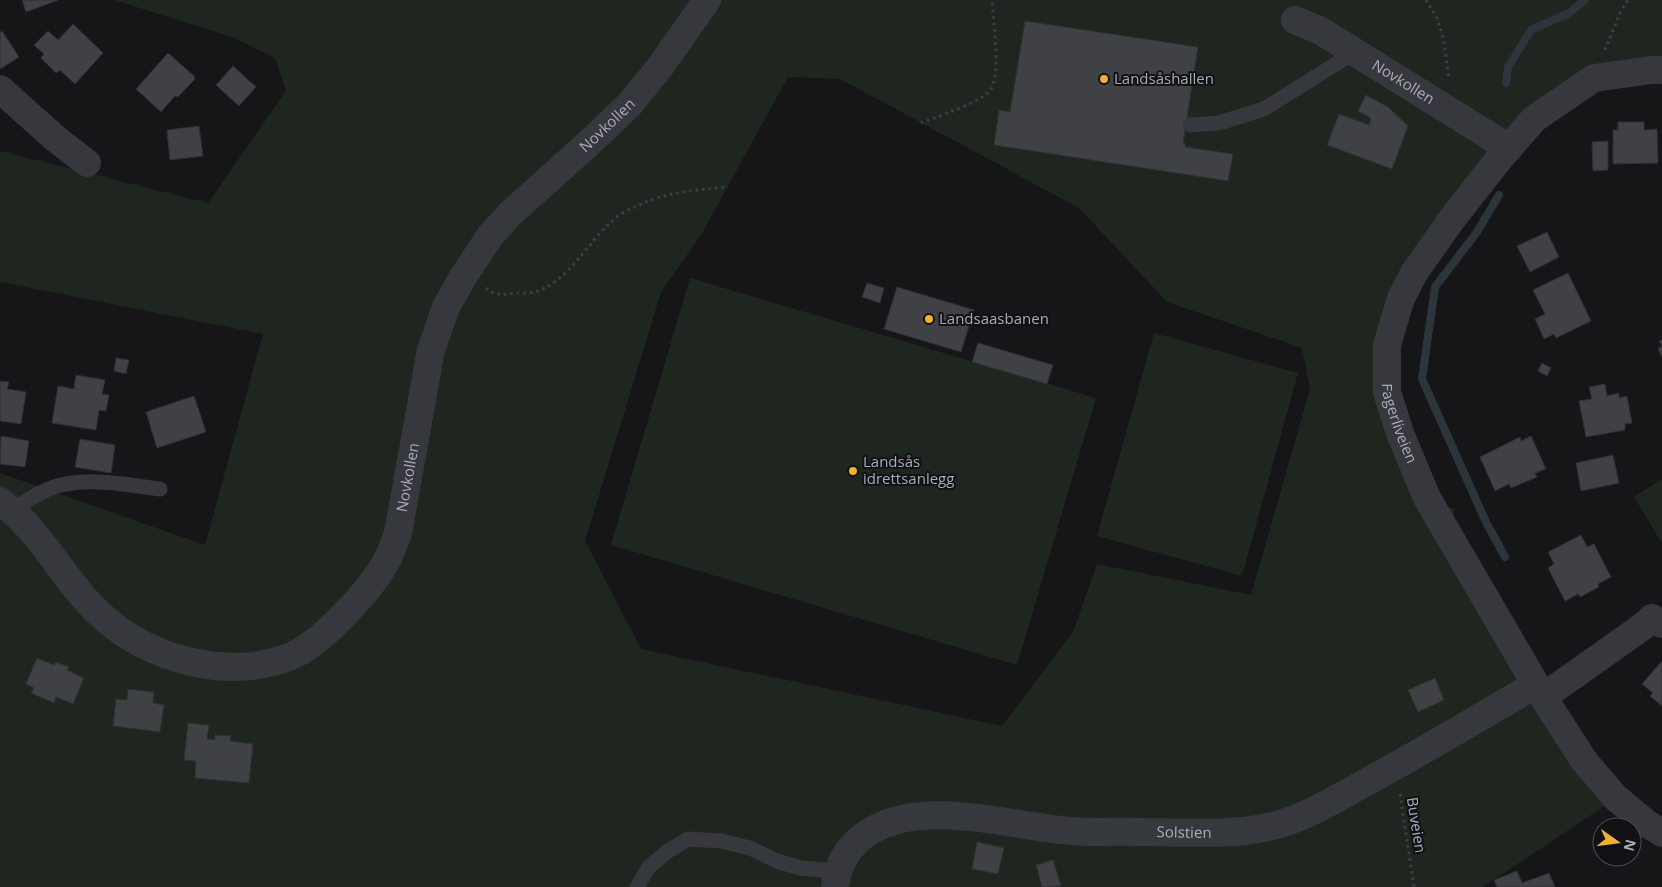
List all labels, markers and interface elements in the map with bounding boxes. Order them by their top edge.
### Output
street label: Novkollen [1369,54,1439,108]
place label: Landsåshallen [1114,68,1214,88]
marker: Landsåshallen [1098,73,1110,85]
street label: Novkollen [575,93,639,156]
place label: Landsaasbanen [939,308,1049,328]
marker: Landsaasbanen [923,313,935,325]
street label: Fagerliveien [1378,383,1422,466]
street label: Novkollen [391,441,423,514]
place label: Landsås idrettsanlegg [863,451,954,488]
marker: Landsås idrettsanlegg [847,465,859,477]
street label: Buveien [1403,796,1431,854]
north arrow [1592,817,1642,867]
street label: Solstien [1156,821,1212,842]
text: N [1620,837,1641,853]

